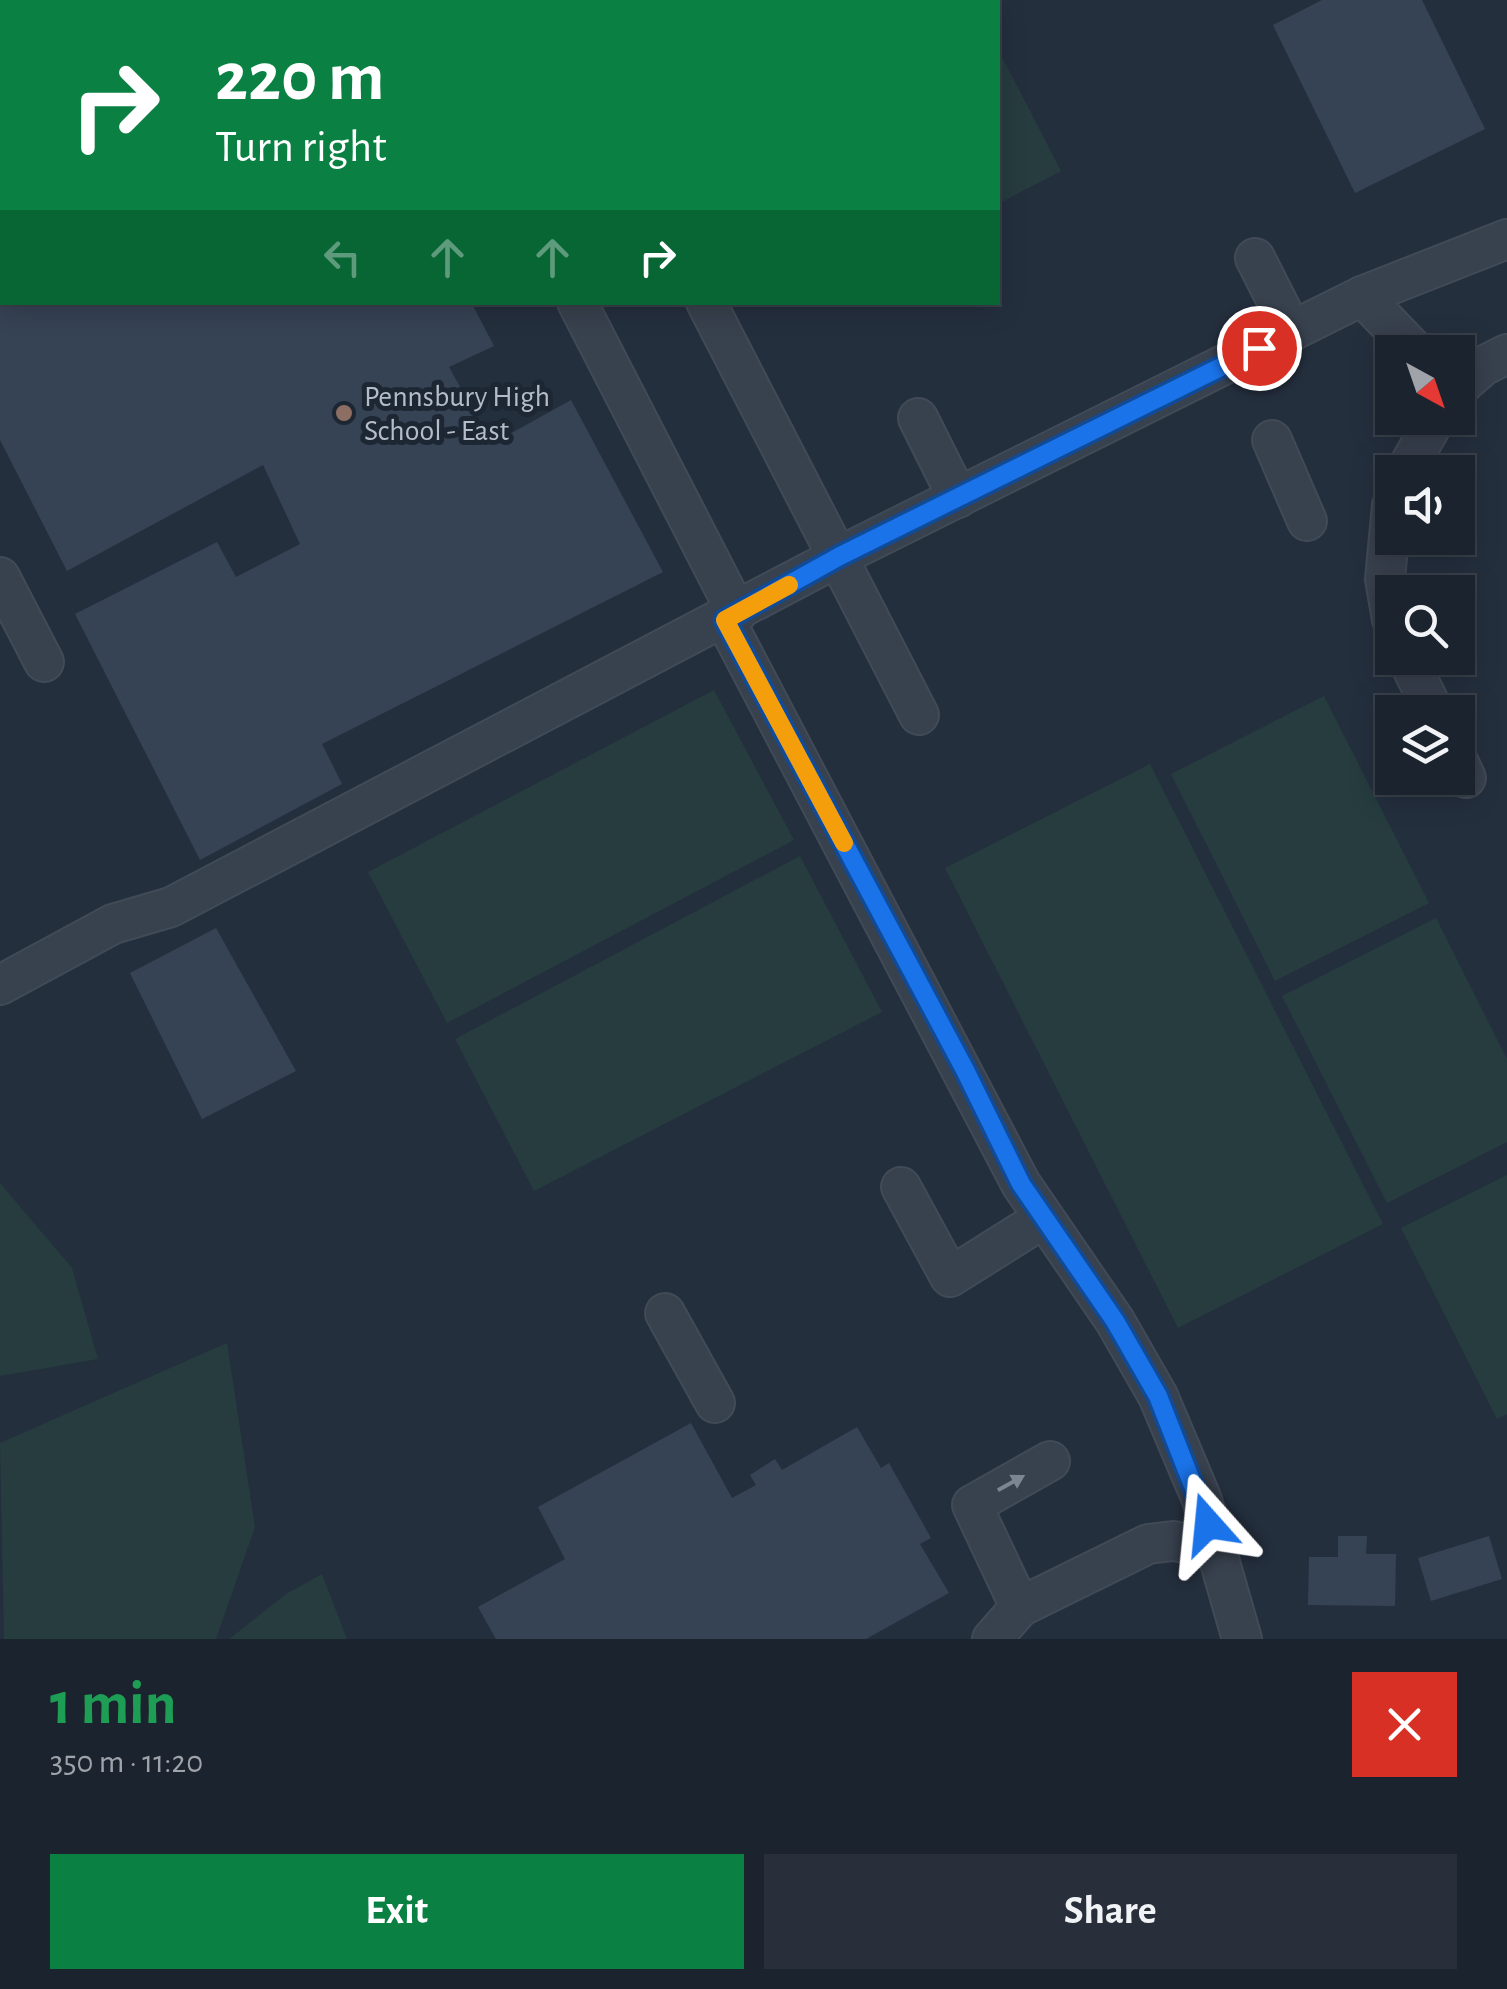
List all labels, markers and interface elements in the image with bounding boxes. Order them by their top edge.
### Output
icon: right [50,40,180,170]
text: 220 m [215,43,384,113]
text: Turn right [215,125,387,170]
icon: left [315,230,370,285]
icon: ahead [420,230,475,285]
icon: ahead [525,230,580,285]
icon: right [630,230,685,285]
pin [1217,306,1302,391]
icon: arrive [1232,321,1287,376]
north arrow [1375,335,1475,435]
map controls [1375,335,1475,795]
place label: Pennsbury High School - East [364,382,550,446]
marker: Pennsbury High School - East [333,402,355,424]
button: sound [1375,455,1475,555]
button: search [1375,575,1475,675]
button: layers [1375,695,1475,795]
position arrow [1156,1472,1260,1576]
one-way arrow [997,1475,1025,1493]
button: close [1352,1672,1457,1777]
text: 1 min [50,1675,176,1735]
text: 350 m · 11:20 [50,1746,203,1778]
button: Exit [50,1854,744,1969]
button: Share [764,1854,1457,1969]

